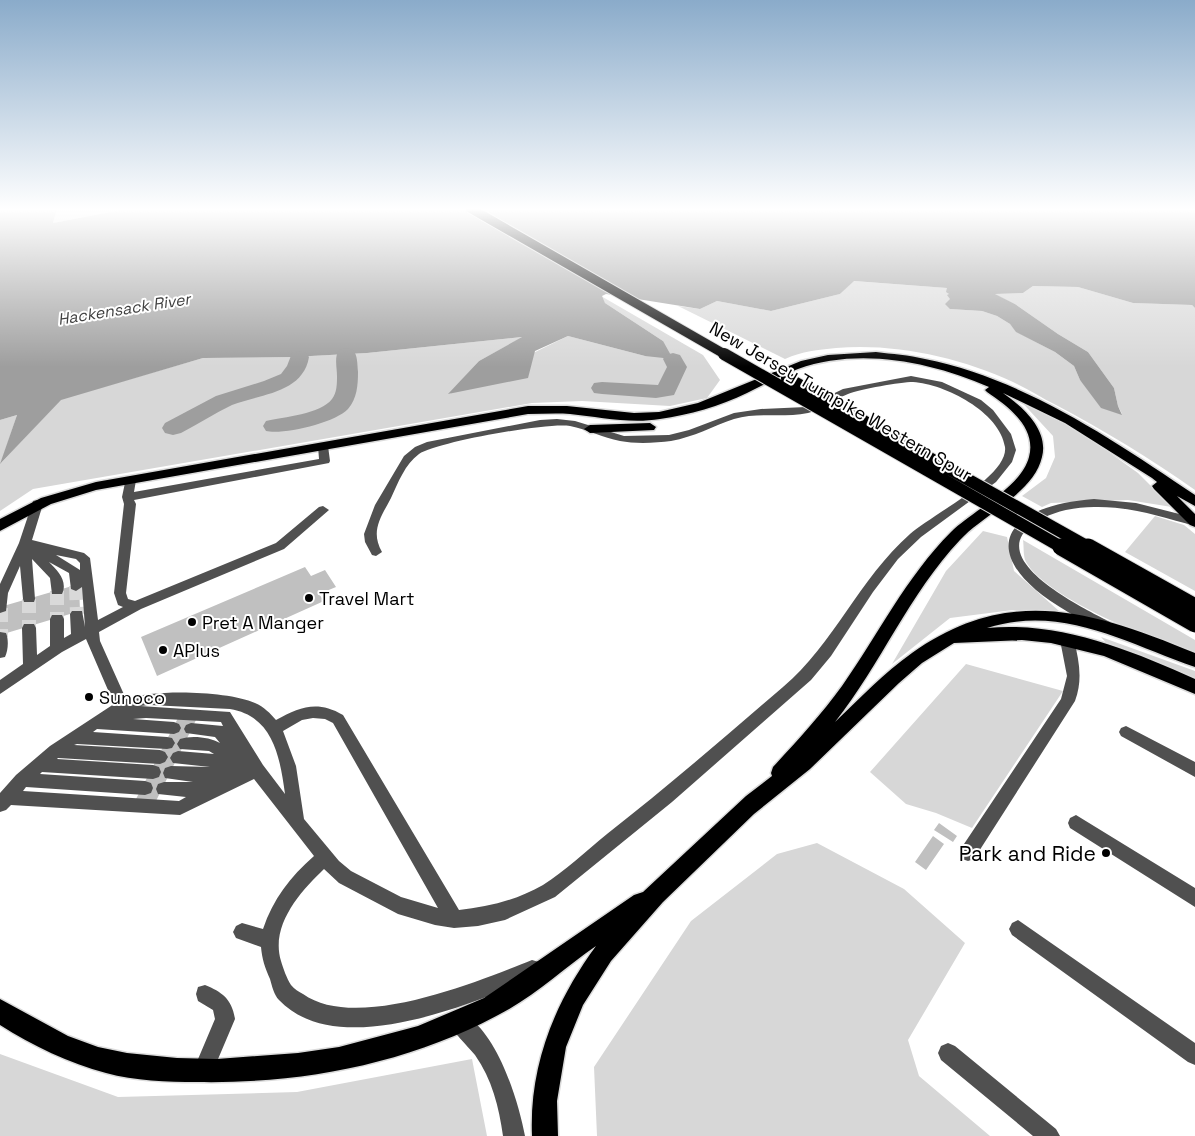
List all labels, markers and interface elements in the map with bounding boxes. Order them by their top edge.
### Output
water label: Hackensack River [56,288,194,330]
street label: New Jersey Turnpike Western Spur [706,316,977,486]
place label: Travel Mart [319,587,415,610]
marker: Travel Mart [303,592,315,604]
place label: Pret A Manger [202,611,324,634]
marker: Pret A Manger [186,616,198,628]
place label: APlus [173,639,220,662]
marker: APlus [157,644,169,656]
place label: Sunoco [99,686,165,709]
marker: Sunoco [83,691,95,703]
place label: Park and Ride [959,840,1096,867]
marker: Park and Ride [1100,847,1112,859]

